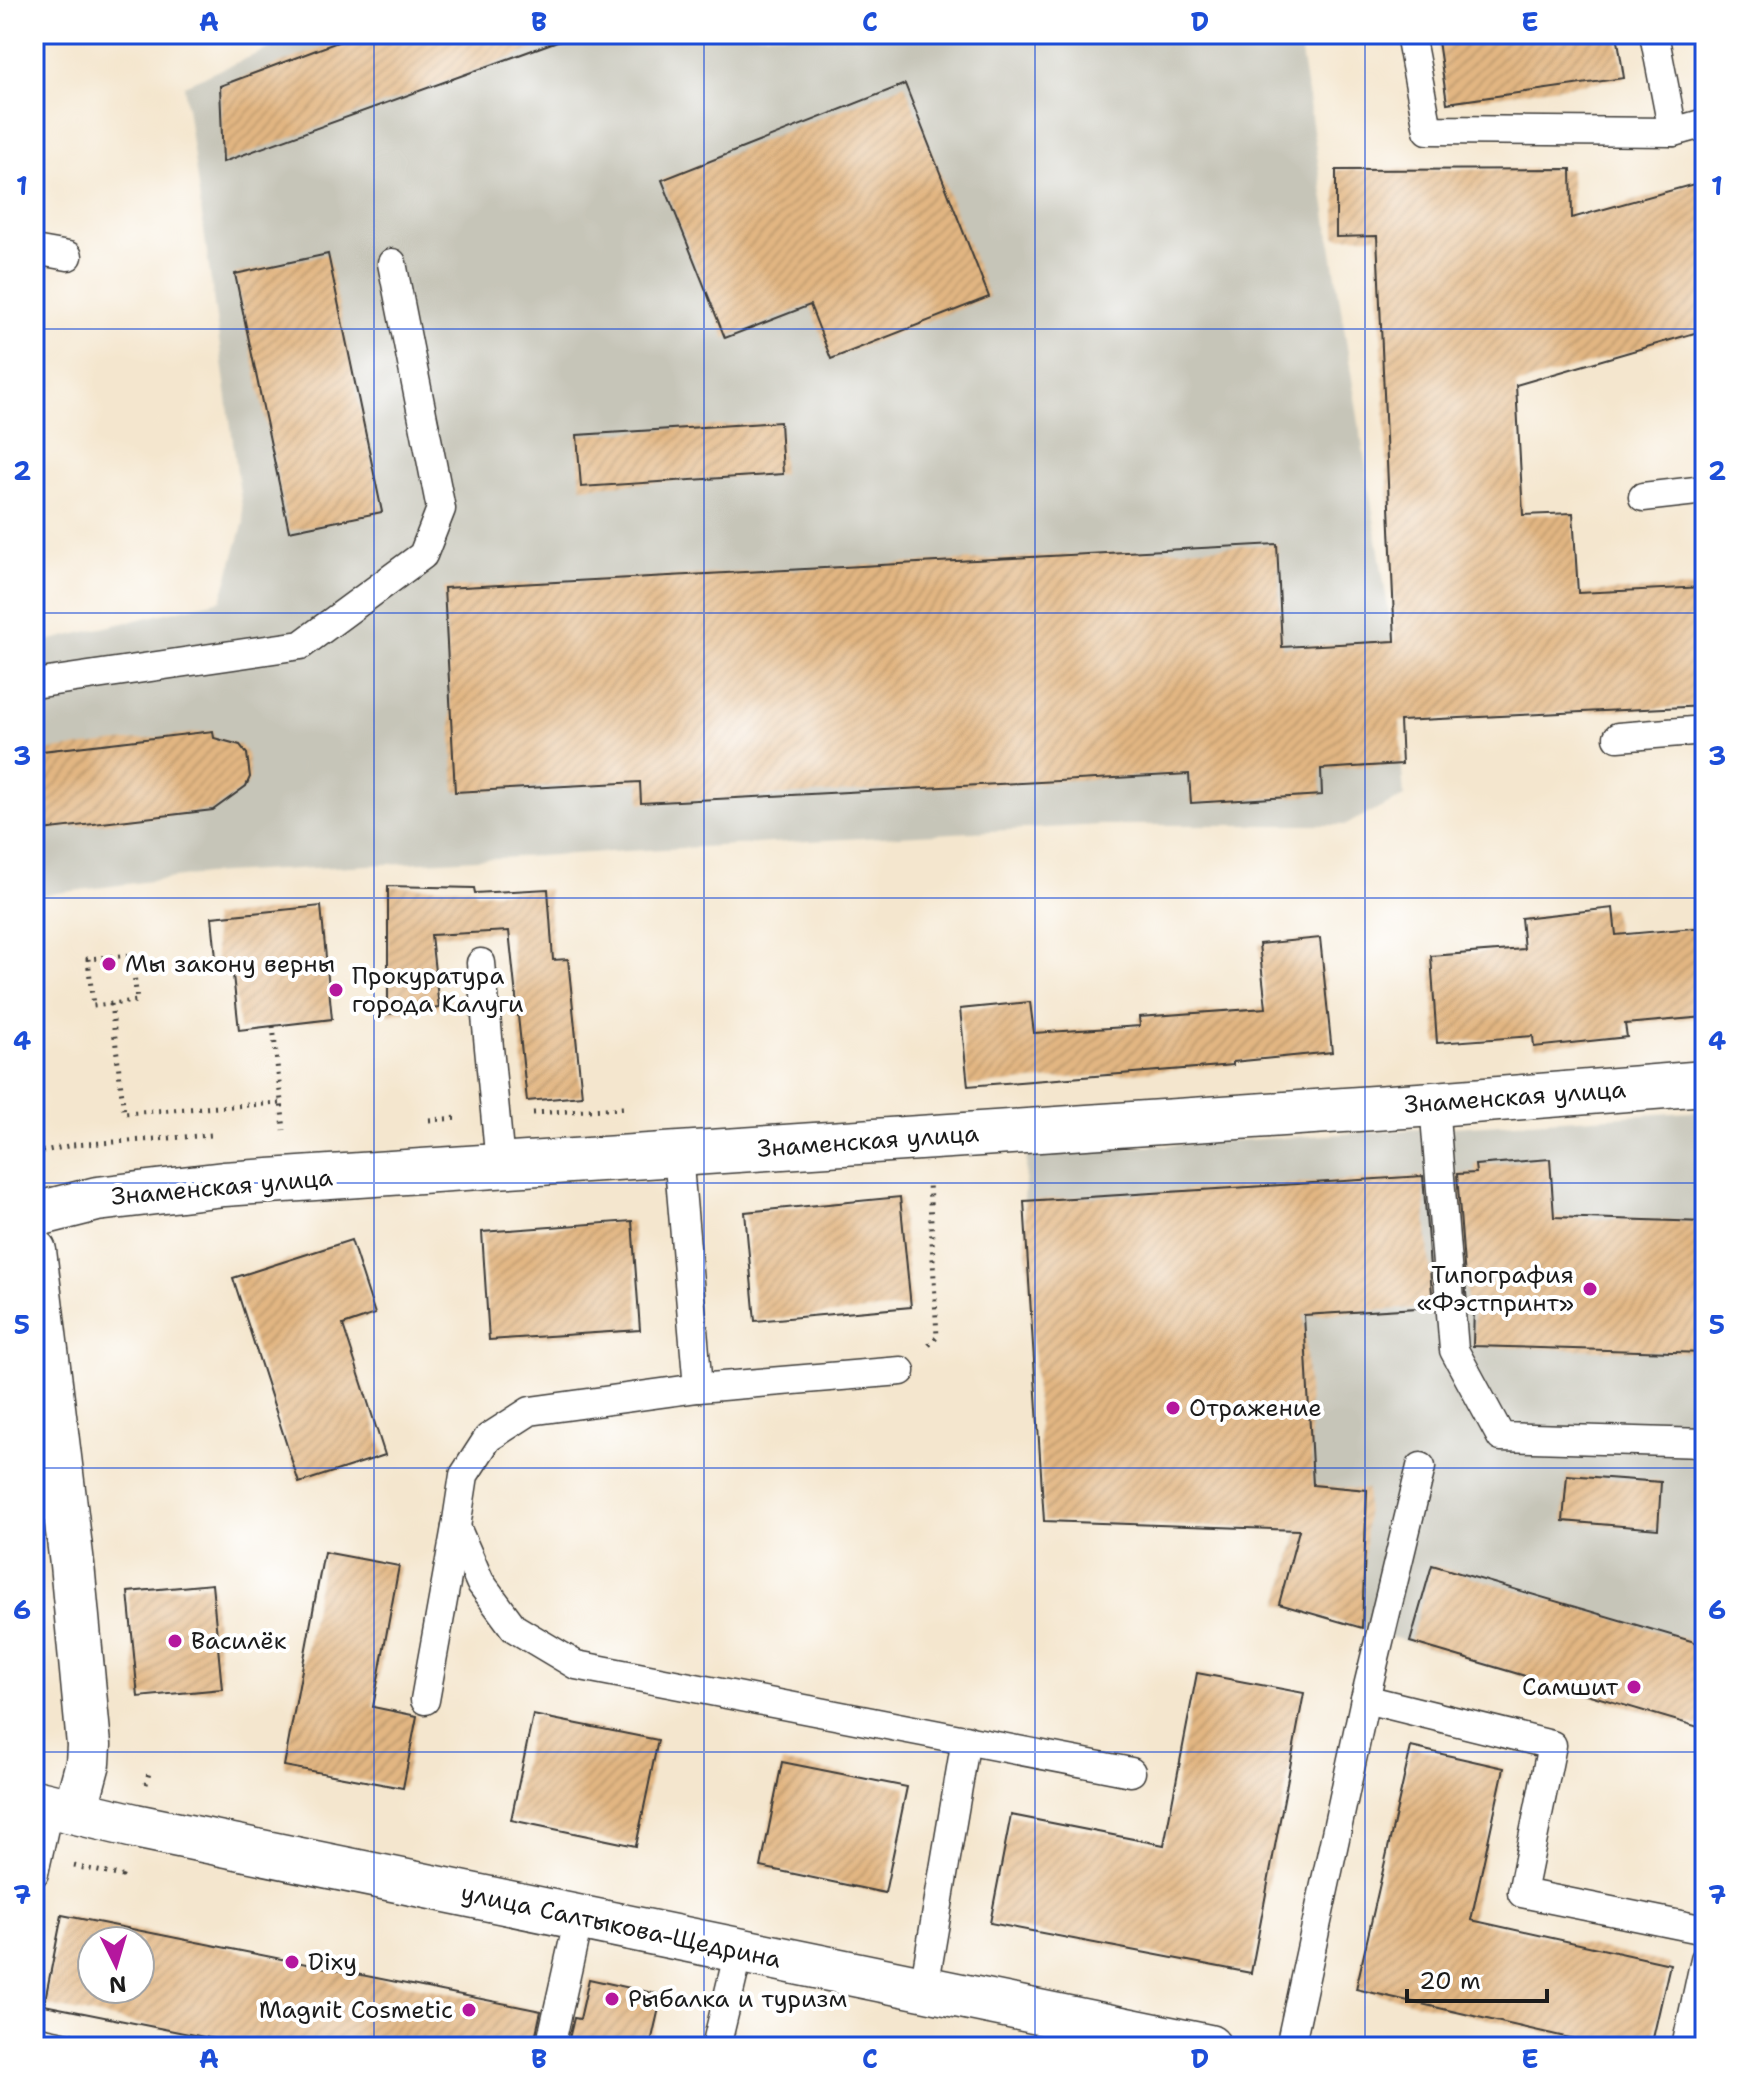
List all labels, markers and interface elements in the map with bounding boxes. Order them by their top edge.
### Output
text: A [199,4,219,39]
text: B [531,4,547,39]
text: C [862,4,878,39]
text: D [1191,4,1209,39]
text: E [1521,4,1539,39]
text: 1 [16,168,28,203]
text: 1 [1711,168,1723,203]
text: 2 [13,453,31,488]
text: 2 [1708,453,1726,488]
text: 3 [13,738,31,773]
text: 3 [1708,738,1726,773]
place label: Мы закону верны [125,948,335,980]
marker: Мы закону верны [100,955,118,973]
place label: Прокуратура города Калуги [352,960,524,1020]
marker: Прокуратура города Калуги [327,981,345,999]
text: 4 [13,1023,31,1058]
text: 4 [1708,1023,1726,1058]
street label: Знаменская улица [1403,1073,1627,1121]
street label: Знаменская улица [756,1117,980,1165]
street label: Знаменская улица [110,1161,334,1213]
place label: Типография «Фэстпринт» [1417,1259,1574,1319]
marker: Типография «Фэстпринт» [1581,1280,1599,1298]
text: 5 [14,1307,30,1342]
text: 5 [1709,1307,1725,1342]
place label: Отражение [1189,1392,1322,1424]
marker: Отражение [1164,1399,1182,1417]
text: 6 [13,1592,31,1627]
text: 6 [1708,1592,1726,1627]
place label: Василёк [191,1625,287,1657]
marker: Василёк [166,1632,184,1650]
place label: Самшит [1522,1671,1619,1703]
marker: Самшит [1625,1678,1643,1696]
street label: улица Салтыкова-Щедрина [458,1876,784,1976]
text: 7 [13,1877,31,1912]
text: 7 [1708,1877,1726,1912]
north arrow [76,1925,156,2005]
place label: Dixy [308,1946,357,1978]
marker: Dixy [283,1953,301,1971]
scale bar [1407,1953,1547,2003]
text: 20 m [1419,1965,1481,1997]
text: N [108,1969,128,2000]
place label: Рыбалка и туризм [628,1983,847,2015]
marker: Рыбалка и туризм [603,1990,621,2008]
place label: Magnit Cosmetic [259,1994,453,2026]
marker: Magnit Cosmetic [460,2001,478,2019]
text: A [199,2041,219,2076]
text: B [531,2041,547,2076]
text: C [862,2041,878,2076]
text: D [1191,2041,1209,2076]
text: E [1521,2041,1539,2076]

